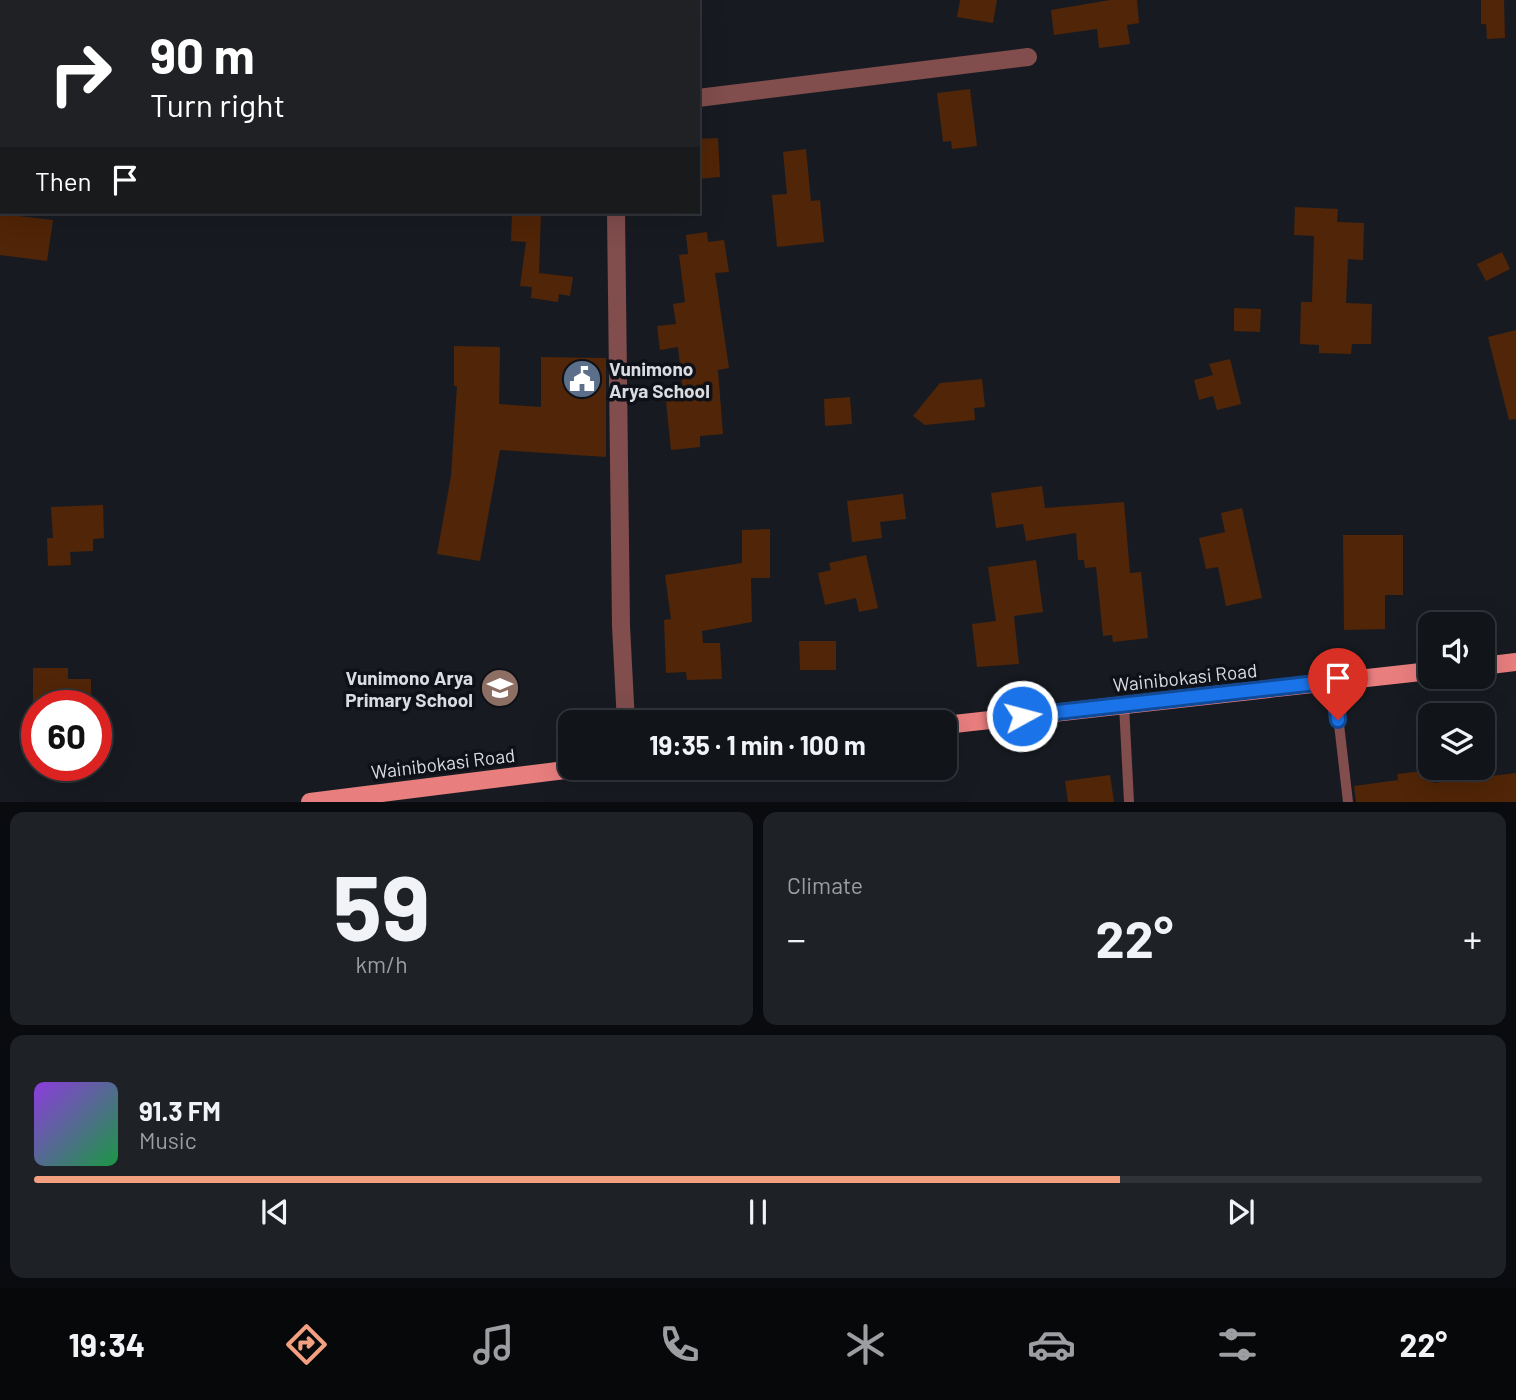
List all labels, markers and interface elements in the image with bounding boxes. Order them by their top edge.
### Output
text: 90 m [150,25,255,84]
icon: right [35,28,126,119]
text: Turn right [150,85,285,123]
icon: arrive [106,161,144,199]
text: Then [35,165,92,196]
place label: Vunimono Arya School [609,357,710,402]
public building icon: Vunimono Arya School [561,358,603,400]
map controls [1418,612,1495,780]
button: sound [1418,612,1495,689]
pin [1308,648,1368,720]
street label: Wainibokasi Road [1112,658,1258,696]
icon: arrive [1319,659,1357,697]
place label: Vunimono Arya Primary School [345,666,473,711]
school or university icon: Vunimono Arya Primary School [479,667,521,709]
position arrow [985,679,1059,753]
speed limit sign: 60 [21,690,112,781]
button: layers [1418,703,1495,780]
text: 19:35 · 1 min · 100 m [649,729,866,760]
street label: Wainibokasi Road [370,743,516,783]
text: 59 [333,850,430,959]
text: Climate [787,871,863,899]
text: 22° [1096,906,1173,968]
text: − [787,915,806,961]
text: + [1463,915,1482,961]
text: km/h [355,950,408,978]
text: 91.3 FM [139,1095,221,1126]
text: Music [139,1126,197,1154]
icon: previous [256,1193,294,1231]
icon: pause [739,1193,777,1231]
icon: next [1222,1193,1260,1231]
icon: directions [282,1320,331,1369]
icon: music [469,1320,518,1369]
icon: phone [655,1320,704,1369]
icon: climate [841,1320,890,1369]
icon: car [1027,1320,1076,1369]
icon: filters [1213,1320,1262,1369]
text: 19:34 [69,1325,145,1363]
text: 22° [1400,1325,1447,1363]

